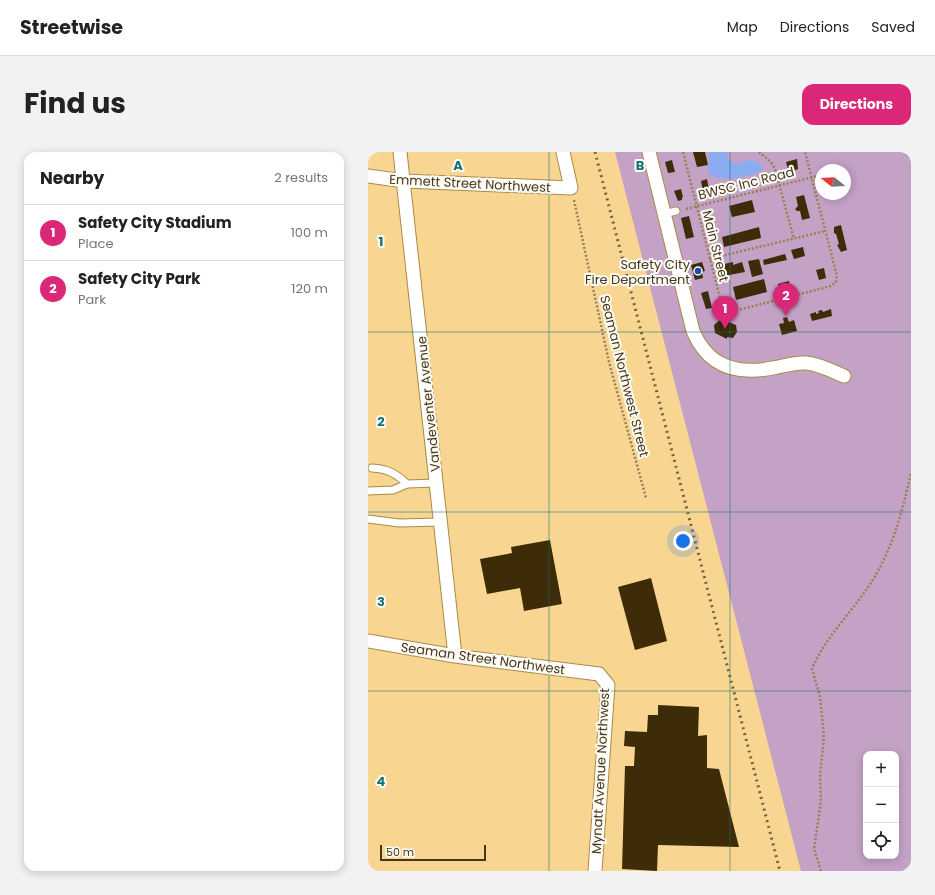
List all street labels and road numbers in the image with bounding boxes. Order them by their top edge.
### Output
street label: BWSC Inc Road [696,162,796,205]
street label: Emmett Street Northwest [389,170,551,197]
street label: Main Street [697,208,734,284]
street label: Seaman Northwest Street [595,293,654,459]
street label: Vandeventer Avenue [412,335,445,473]
street label: Seaman Street Northwest [400,638,566,679]
street label: Mynatt Avenue Northwest [587,687,614,855]

